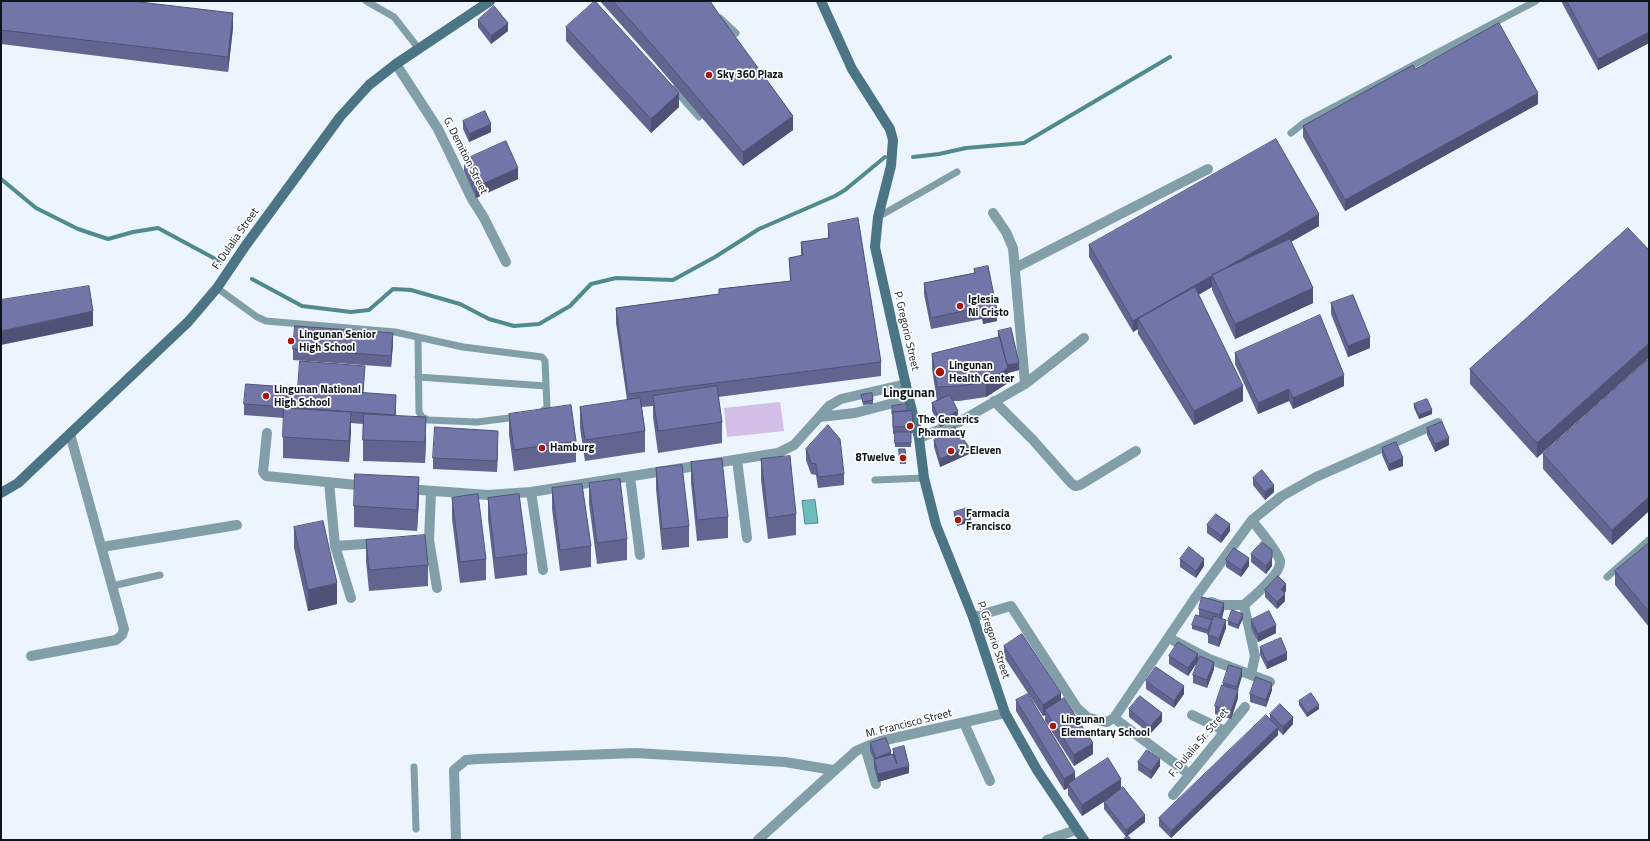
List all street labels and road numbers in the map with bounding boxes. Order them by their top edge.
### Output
street label: G. Demition Street [440,115,490,197]
street label: F. Dulalia Street [210,206,262,272]
street label: P. Gregorio Street [890,290,922,372]
street label: P. Gregorio Street [974,600,1012,680]
street label: F. Dulalia Sr. Street [1166,706,1232,780]
street label: M. Francisco Street [864,707,954,741]

